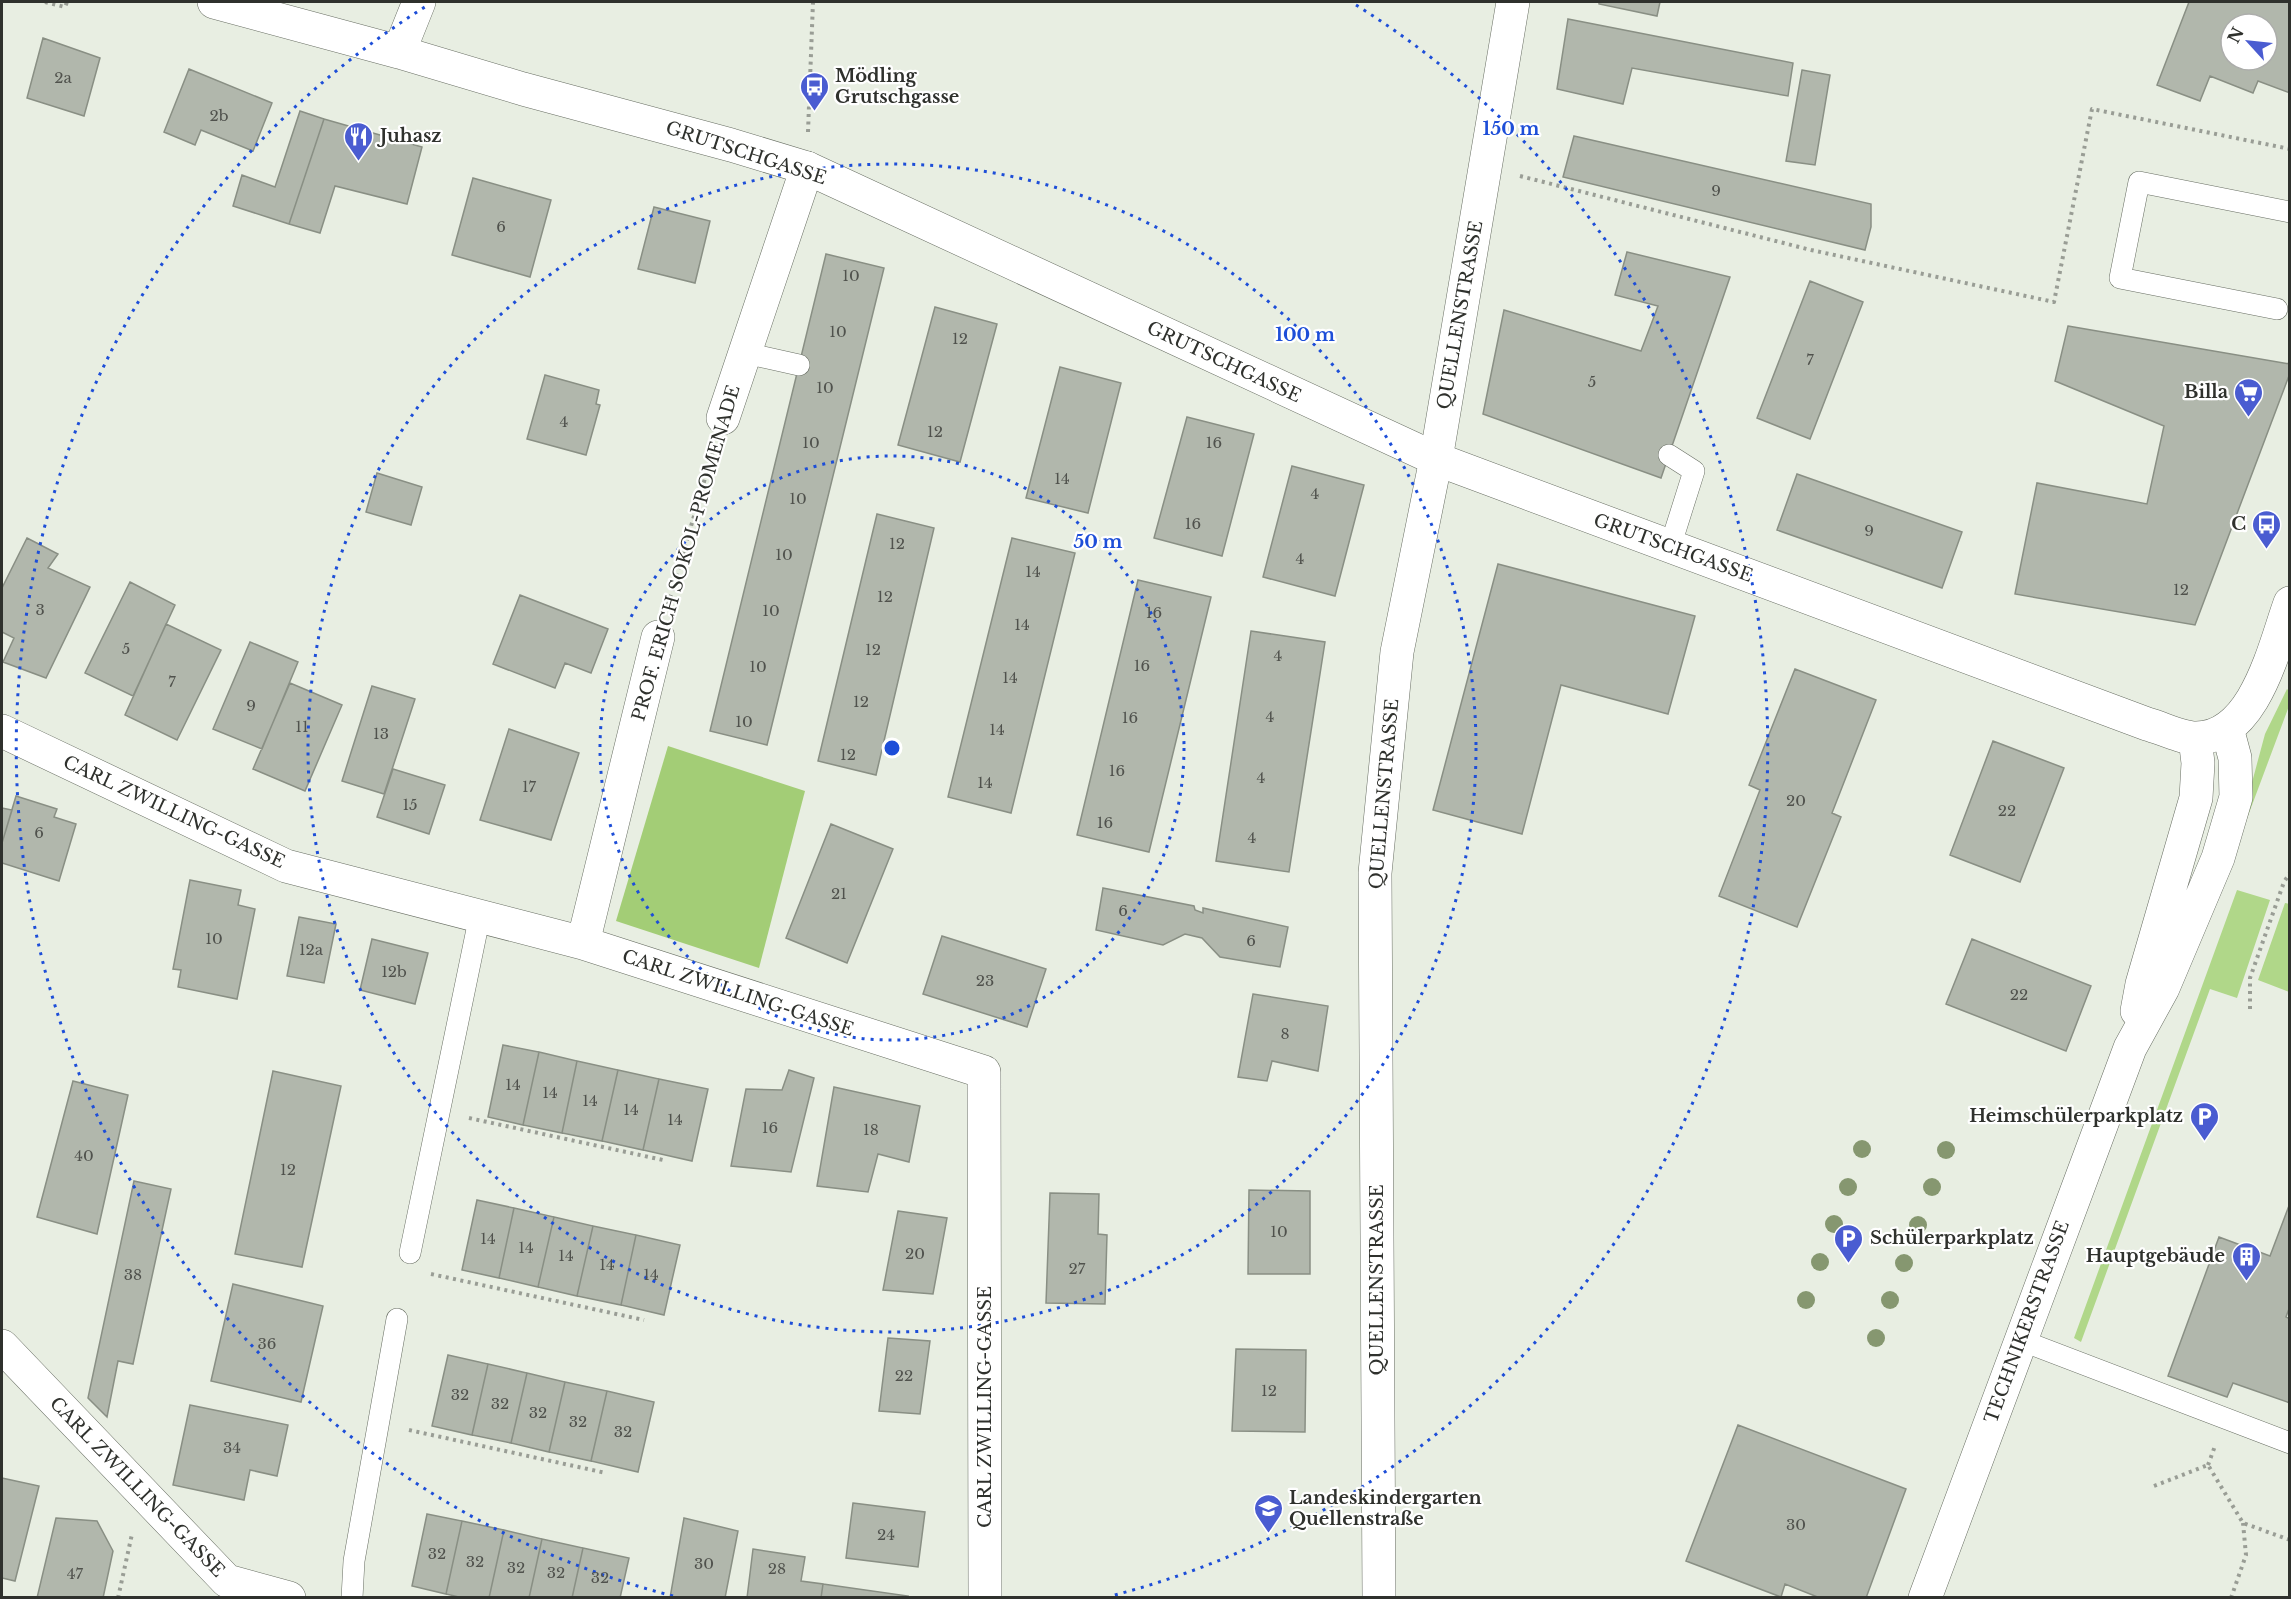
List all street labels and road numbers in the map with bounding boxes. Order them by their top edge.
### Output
street label: GRUTSCHGASSE [663,117,829,189]
street label: QUELLENSTRASSE [1433,219,1487,411]
street label: GRUTSCHGASSE [1143,317,1305,407]
street label: PROF. ERICH SOKOL-PROMENADE [627,382,745,724]
street label: GRUTSCHGASSE [1591,509,1755,587]
street label: QUELLENSTRASSE [1365,698,1403,890]
street label: CARL ZWILLING-GASSE [60,751,288,873]
street label: CARL ZWILLING-GASSE [620,945,856,1041]
street label: QUELLENSTRASSE [1366,1184,1388,1376]
street label: TECHNIKERSTRASSE [1980,1218,2074,1426]
street label: CARL ZWILLING-GASSE [974,1286,996,1528]
street label: CARL ZWILLING-GASSE [45,1392,229,1582]

